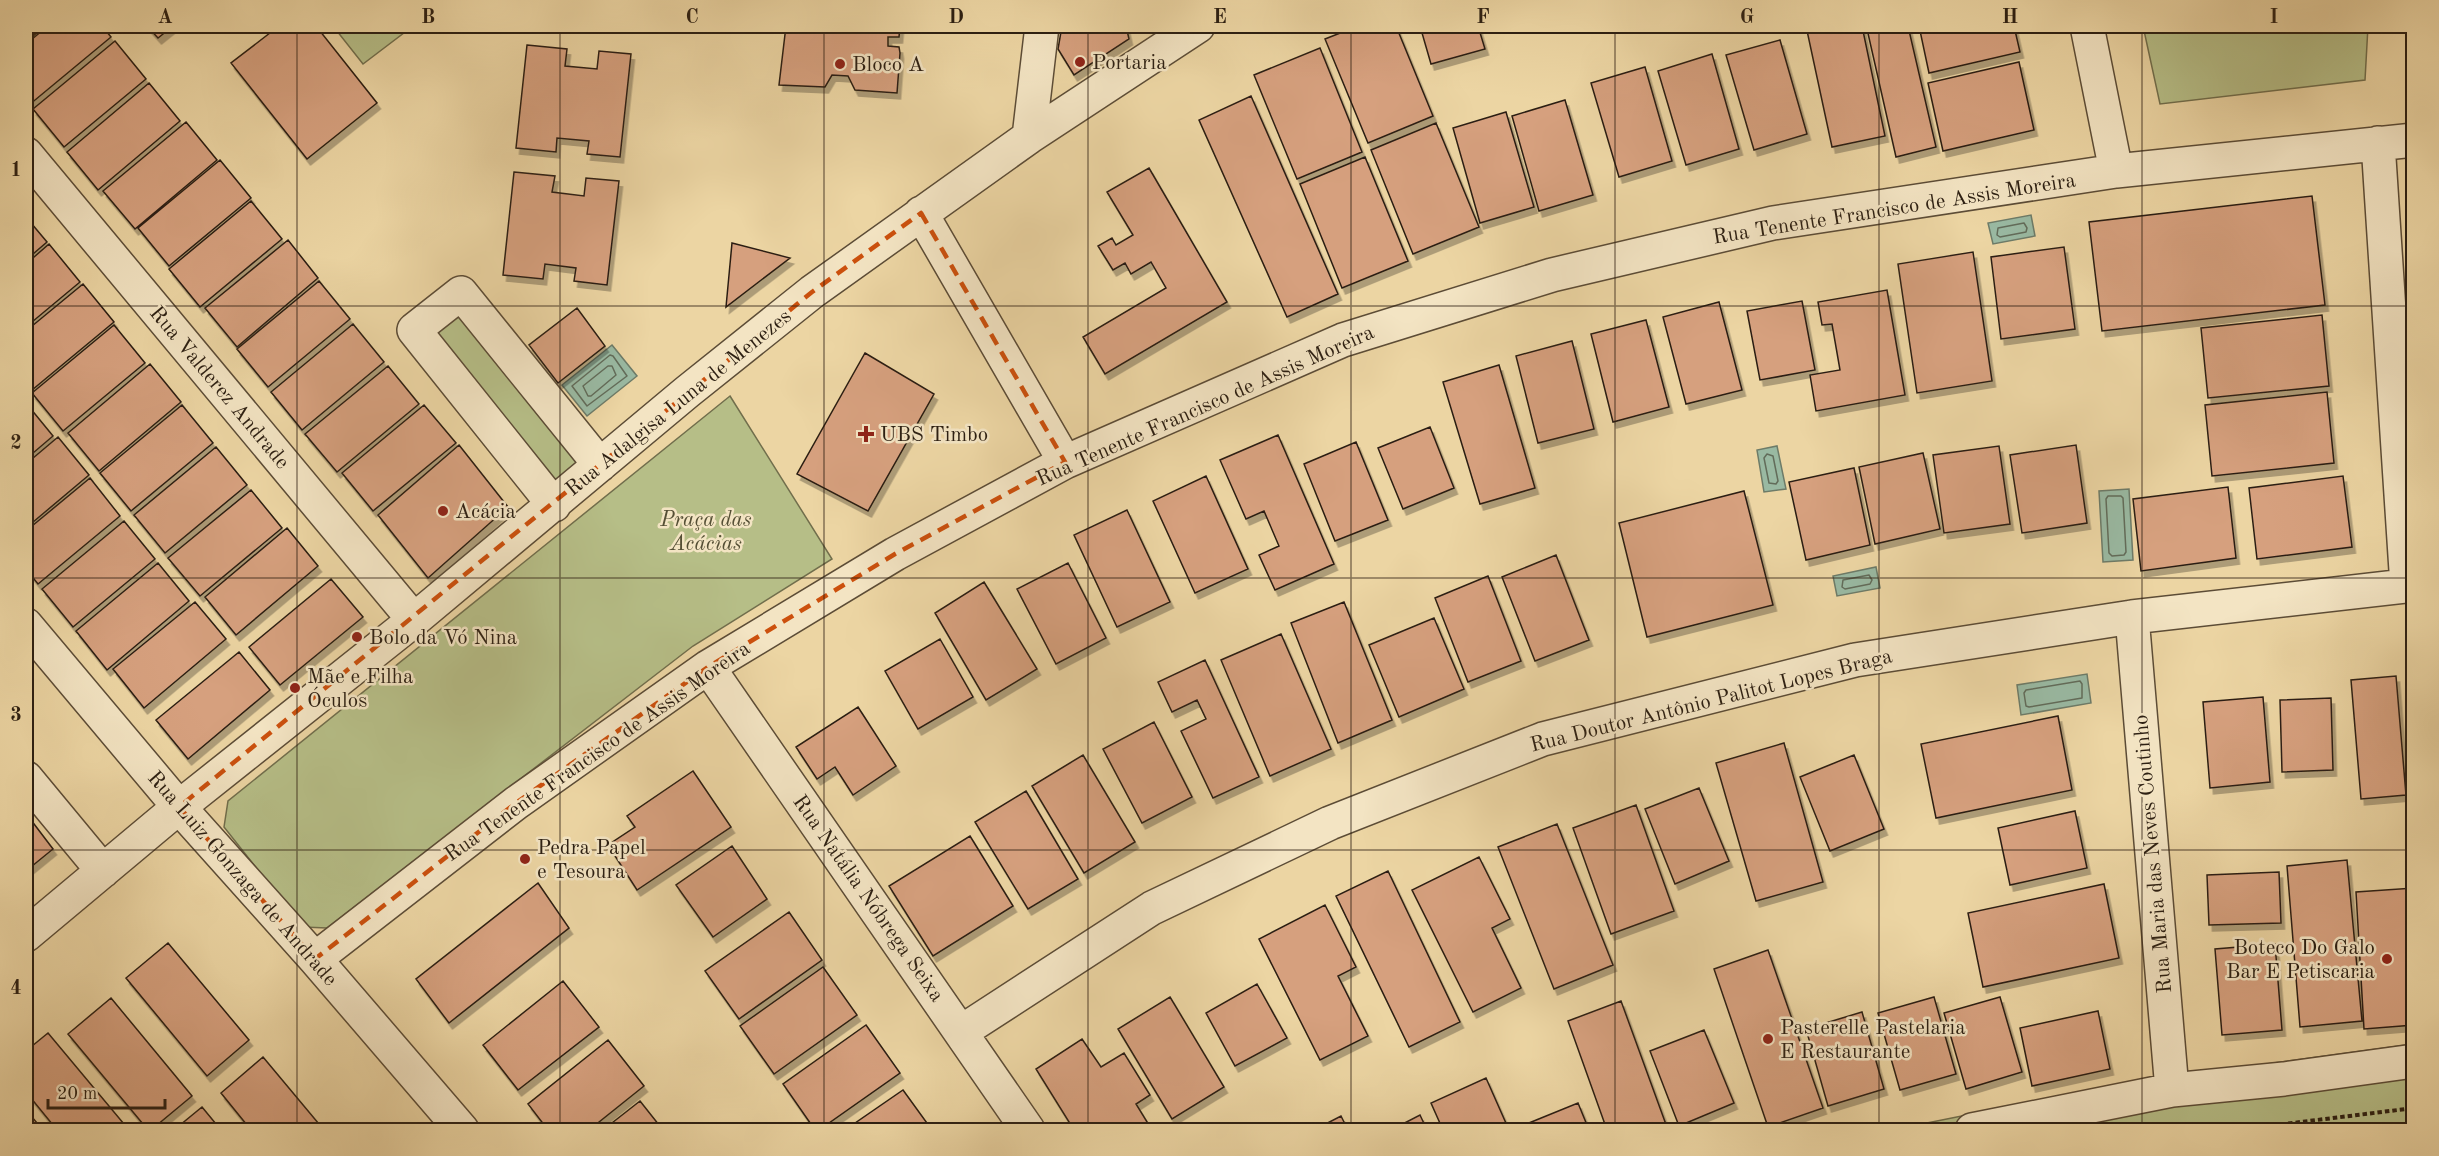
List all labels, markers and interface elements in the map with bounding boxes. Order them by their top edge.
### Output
text: A [157,8,173,28]
text: B [421,8,435,28]
text: C [685,8,699,28]
text: D [948,8,964,28]
text: E [1213,8,1227,28]
text: F [1476,8,1490,28]
text: G [1740,8,1754,28]
text: H [2002,8,2018,28]
text: I [2270,8,2278,28]
place label: Portaria [1092,53,1167,74]
place label: Bloco A [852,55,924,76]
marker: Portaria [1073,55,1087,69]
marker: Bloco A [833,57,847,71]
text: 1 [10,161,22,181]
street label: Rua Tenente Francisco de Assis Moreira [1711,170,2077,249]
street label: Rua Valderez Andrade [145,303,293,473]
street label: Rua Adalgisa Luna de Menezes [562,306,796,501]
street label: Rua Tenente Francisco de Assis Moreira [1034,322,1378,491]
marker: UBS Timbo [857,425,875,443]
place label: UBS Timbo [880,425,988,446]
text: 2 [10,434,22,454]
place label: Acácia [455,502,516,523]
marker: Acácia [436,504,450,518]
park label: Praça das Acácias [659,510,752,555]
place label: Bolo da Vó Nina [369,628,517,649]
marker: Bolo da Vó Nina [350,630,364,644]
street label: Rua Tenente Francisco de Assis Moreira [441,638,754,866]
street label: Rua Doutor Antônio Palitot Lopes Braga [1528,646,1895,757]
place label: Mãe e Filha Óculos [307,667,413,712]
marker: Mãe e Filha Óculos [288,681,302,695]
text: 3 [10,706,22,726]
street label: Rua Maria das Neves Coutinho [2131,714,2176,994]
street label: Rua Luiz Gonzaga de Andrade [143,768,341,990]
street label: Rua Natália Nóbrega Seixa [788,792,947,1006]
place label: Pedra Papel e Tesoura [537,838,646,883]
marker: Pedra Papel e Tesoura [518,852,532,866]
place label: Boteco Do Galo Bar E Petiscaria [2226,938,2375,983]
marker: Boteco Do Galo Bar E Petiscaria [2380,952,2394,966]
text: 4 [10,979,22,999]
place label: Pasterelle Pastelaria E Restaurante [1780,1018,1966,1063]
marker: Pasterelle Pastelaria E Restaurante [1761,1032,1775,1046]
scale bar [48,1072,165,1110]
text: 20 m [57,1085,97,1103]

